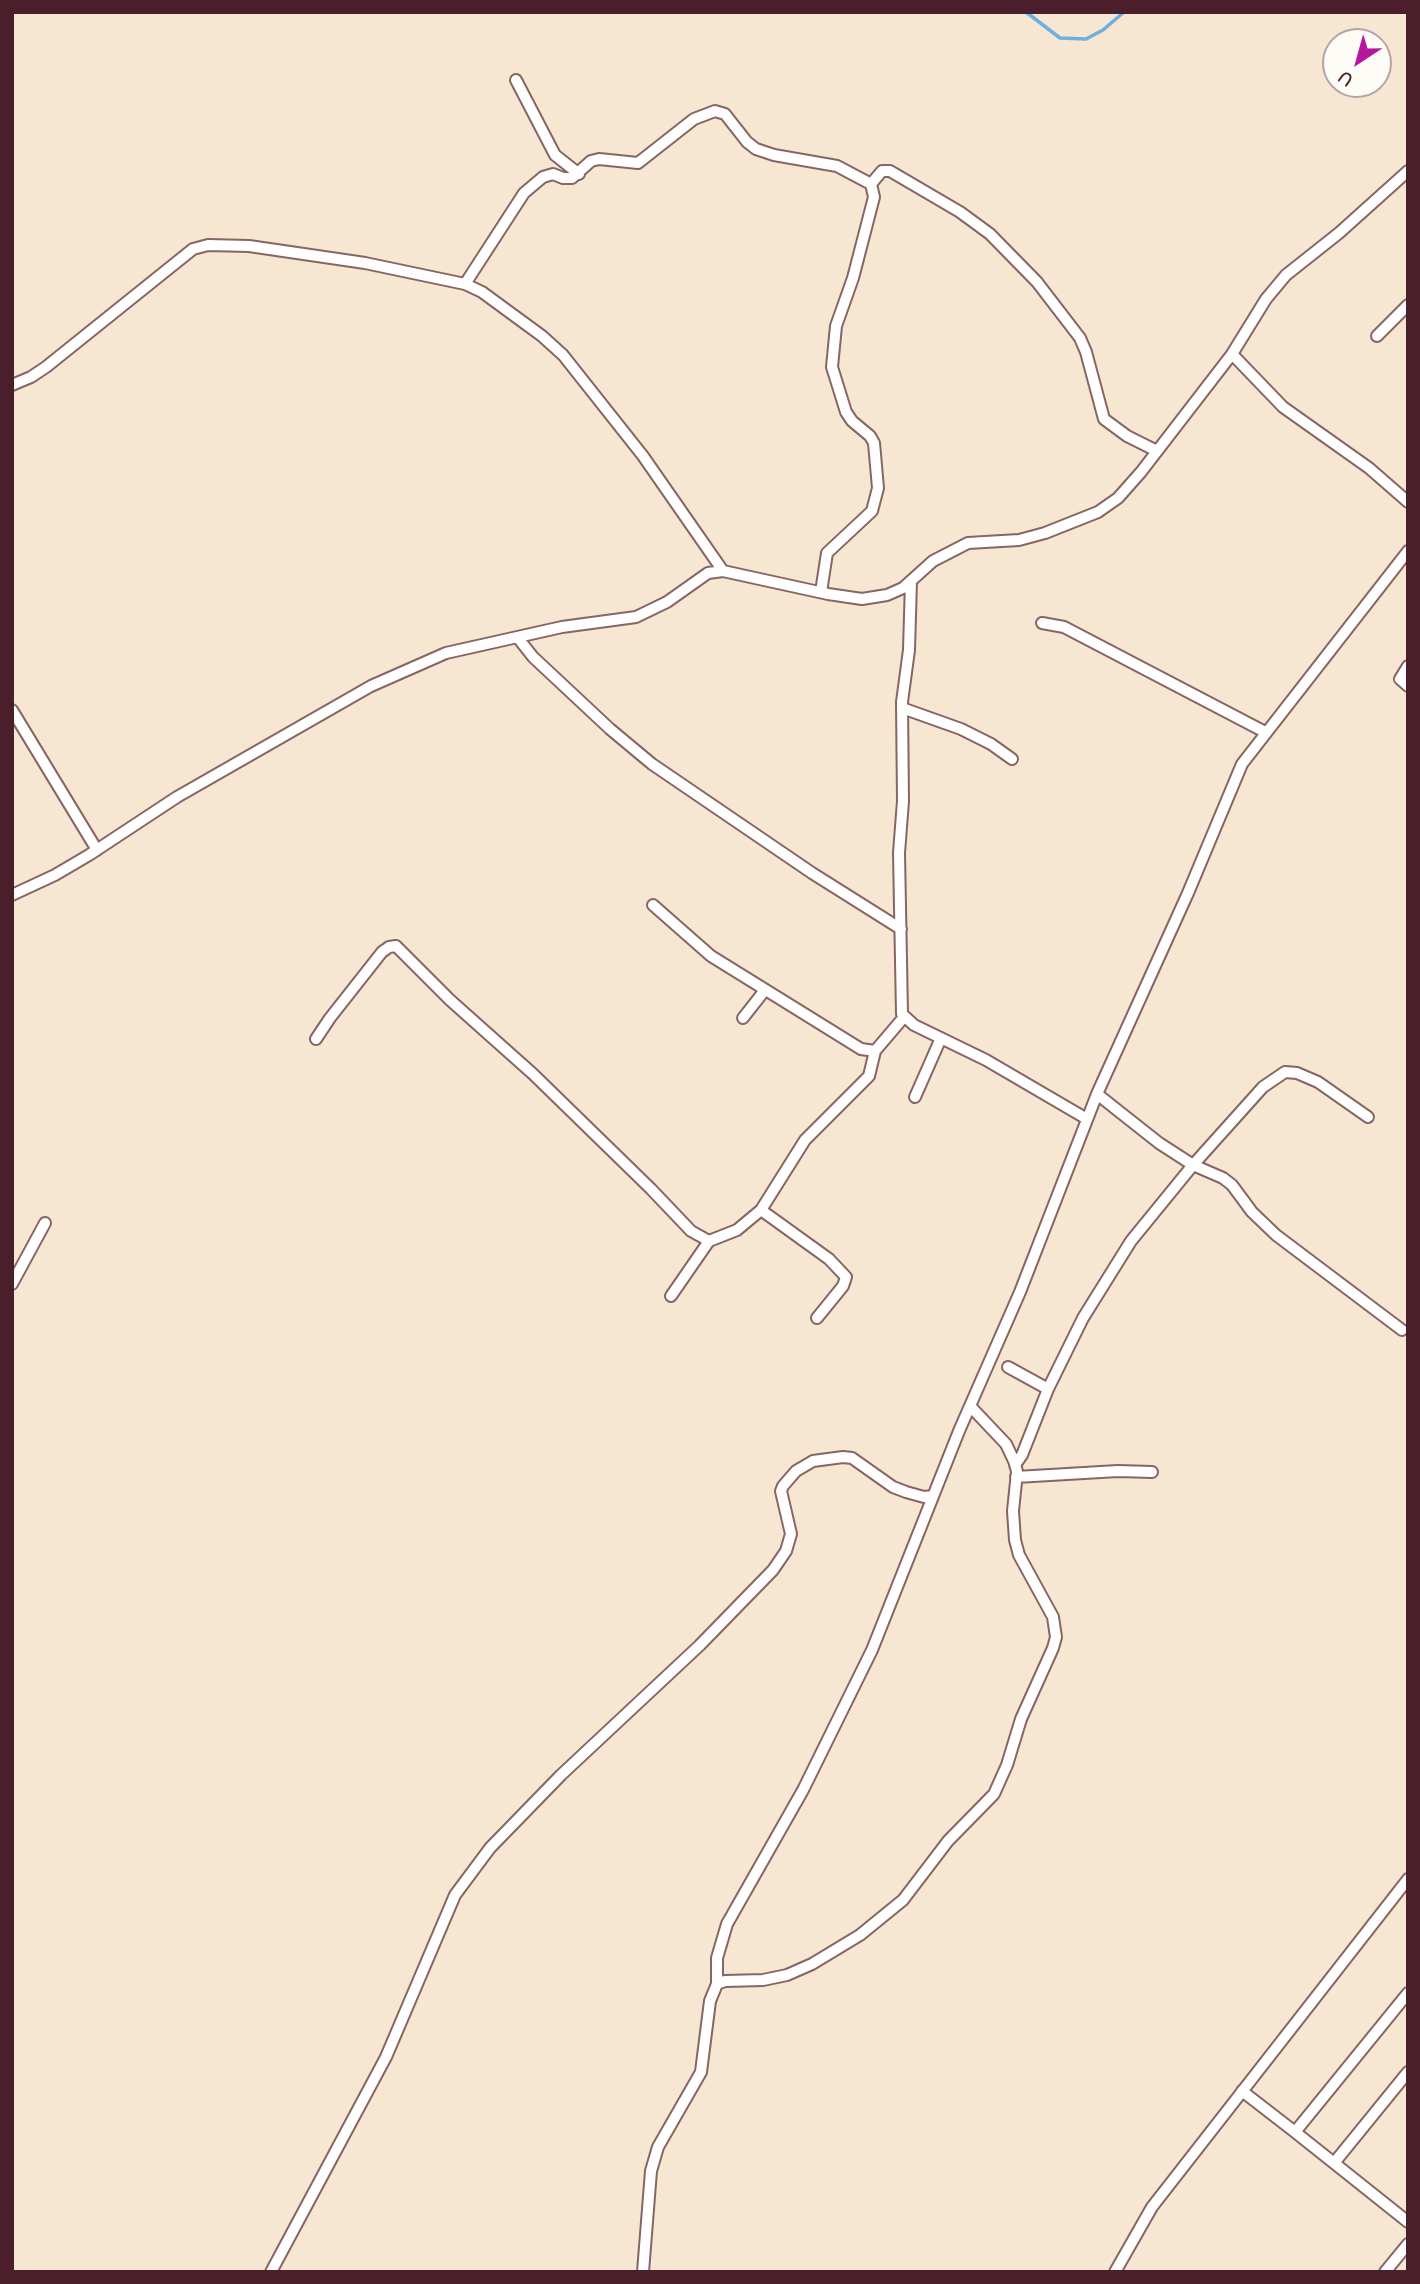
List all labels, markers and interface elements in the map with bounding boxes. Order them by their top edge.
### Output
north arrow [1322,28,1392,98]
text: U [1334,66,1357,91]

